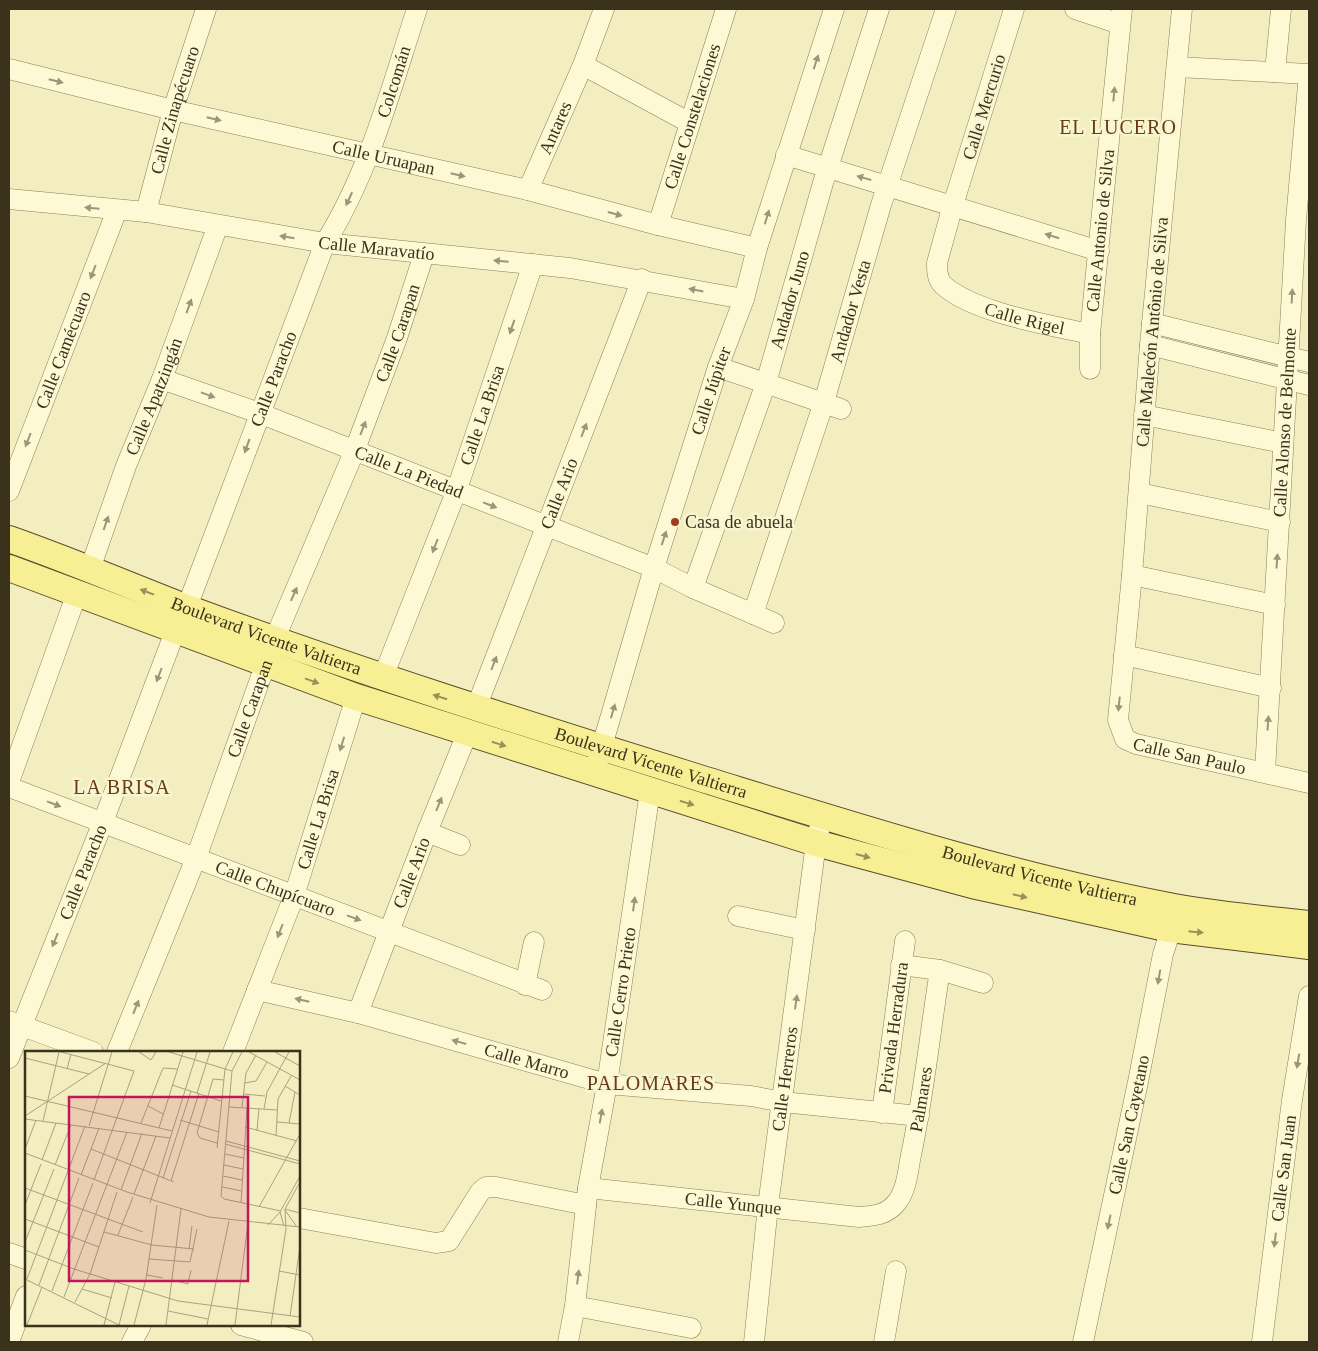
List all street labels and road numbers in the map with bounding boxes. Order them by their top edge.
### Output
street label: Calle Constelaciones [660,41,725,192]
street label: Calle Zinapécuaro [146,43,203,176]
street label: Colcomán [373,43,415,120]
street label: Calle Mercurio [958,52,1010,162]
street label: Antares [535,98,576,157]
street label: Calle Uruapan [330,136,437,179]
street label: Calle Antonio de Silva [1082,148,1118,313]
street label: Calle Malecón Antônio de Silva [1132,216,1172,448]
street label: Calle Maravatío [317,232,435,264]
street label: Andador Juno [766,248,813,351]
street label: Andador Vesta [826,257,875,365]
street label: Calle Carapan [371,281,424,385]
street label: Calle Camécuaro [31,288,95,412]
street label: Calle Rigel [982,298,1066,338]
street label: Calle Alonso de Belmonte [1269,327,1300,518]
street label: Calle Paracho [246,328,301,429]
street label: Calle Apatzingán [122,335,186,458]
street label: Calle Júpiter [687,344,735,437]
street label: Calle La Brisa [456,363,508,468]
street label: Calle La Piedad [352,442,466,502]
street label: Calle Ario [536,455,582,532]
street label: Boulevard Vicente Valtierra [168,593,364,679]
street label: Calle Carapan [223,657,276,760]
street label: Boulevard Vicente Valtierra [552,723,750,802]
street label: Calle San Paulo [1131,734,1248,778]
street label: Calle La Brisa [293,766,343,872]
street label: Calle Paracho [55,822,111,923]
street label: Calle Ario [389,834,434,911]
street label: Boulevard Vicente Valtierra [940,842,1139,909]
street label: Calle Chupícuaro [213,857,338,920]
street label: Calle Cerro Prieto [601,926,640,1058]
street label: Privada Herradura [875,961,912,1095]
street label: Calle Herreros [768,1025,802,1132]
street label: Calle Marro [482,1039,572,1083]
street label: Calle San Cayetano [1104,1053,1153,1196]
street label: Palmares [906,1065,936,1134]
street label: Calle San Juan [1267,1114,1300,1223]
street label: Calle Yunque [684,1188,782,1219]

